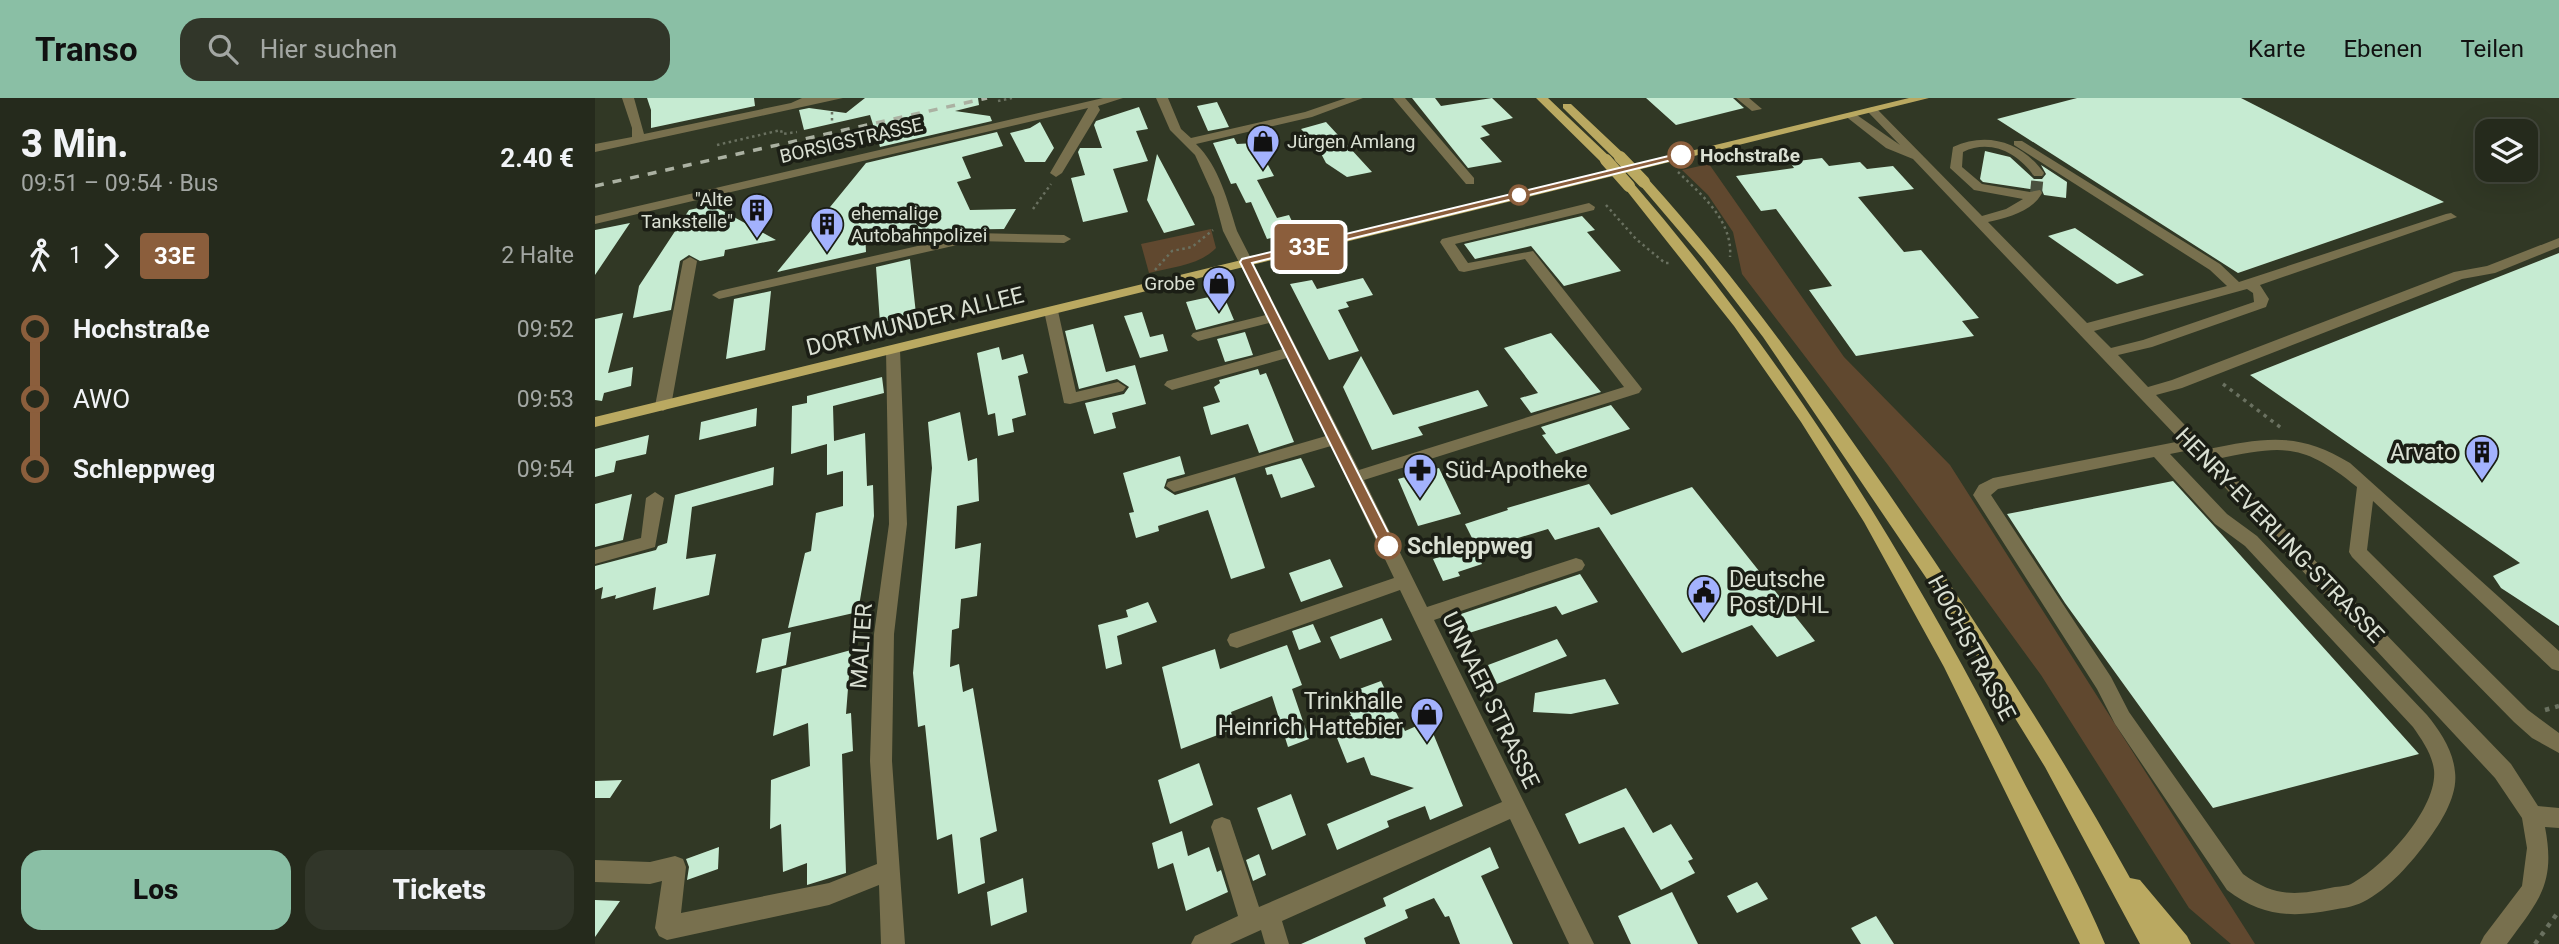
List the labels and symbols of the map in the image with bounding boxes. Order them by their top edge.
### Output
street label: BORSIGSTRASSE [777,113,925,168]
shop icon: Jürgen Amlang [1244,122,1282,171]
place label: Jürgen Amlang [1287,130,1415,153]
marker: Hochstraße [1668,142,1694,168]
place label: Hochstraße [1700,144,1800,167]
unlabelled marker [1509,185,1529,205]
place label: "Alte Tankstelle" [641,188,733,233]
building icon: "Alte Tankstelle" [738,191,776,240]
place label: ehemalige Autobahnpolizei [851,202,987,247]
building icon: ehemalige Autobahnpolizei [808,205,846,254]
line badge: 33E [1269,224,1349,270]
shop icon: Grobe [1200,264,1238,313]
place label: Grobe [1144,272,1195,295]
street label: DORTMUNDER ALLEE [804,281,1027,362]
street label: HENRY-EVERLING-STRASSE [2170,422,2389,648]
building icon: Arvato [2463,433,2501,482]
place label: Arvato [2390,439,2457,466]
pharmacy icon: Süd-Apotheke [1401,451,1439,500]
place label: Süd-Apotheke [1445,457,1588,484]
marker: Schleppweg [1375,533,1401,559]
place label: Schleppweg [1407,533,1533,560]
place label: Deutsche Post/DHL [1729,566,1829,619]
street label: HOCHSTRASSE [1922,571,2021,725]
public building icon: Deutsche Post/DHL [1685,573,1723,622]
street label: MALTER [845,602,878,690]
street label: UNNAER STRASSE [1436,608,1545,793]
place label: Trinkhalle Heinrich Hattebier [1218,688,1403,741]
shop icon: Trinkhalle Heinrich Hattebier [1408,695,1446,744]

